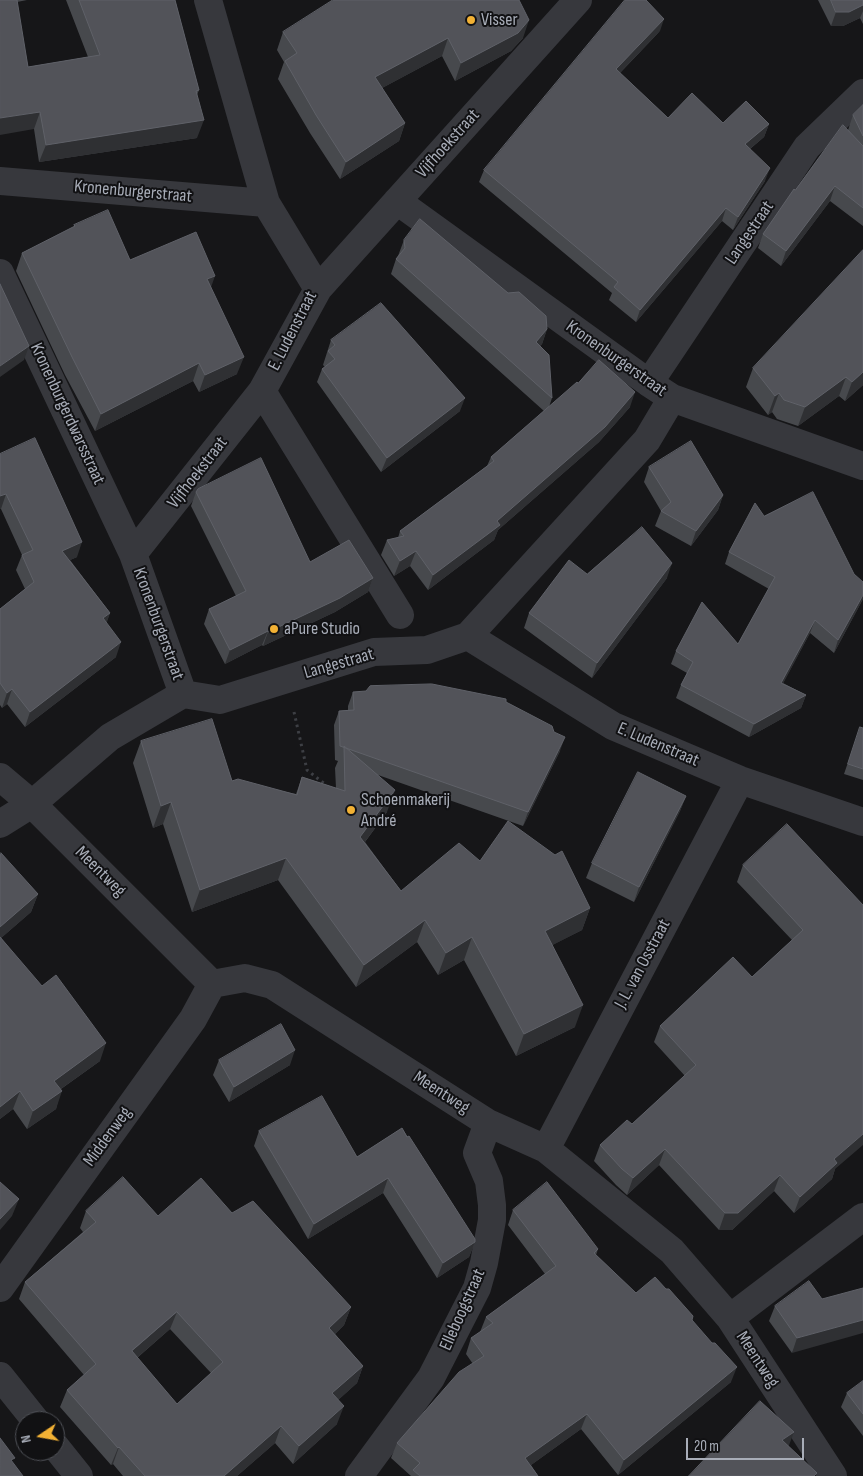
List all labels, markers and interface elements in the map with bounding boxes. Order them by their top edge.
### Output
place label: Visser [481,9,518,31]
marker: Visser [465,14,477,26]
street label: Vijfhoekstraat [412,105,484,183]
street label: Kronenburgerstraat [73,176,193,208]
street label: Langestraat [721,197,779,269]
street label: E. Ludenstraat [264,288,322,374]
street label: Kronenburgerstraat [561,316,671,402]
street label: Kronenburgerdwarsstraat [25,340,109,488]
street label: Vijfhoekstraat [163,433,233,513]
street label: Kronenburgerstraat [128,565,188,683]
place label: aPure Studio [284,618,360,640]
marker: aPure Studio [268,623,280,635]
street label: Langestraat [302,644,376,684]
street label: E. Ludenstraat [614,718,702,772]
place label: Schoenmakerij André [361,789,450,832]
marker: Schoenmakerij André [345,804,357,816]
street label: Meentweg [70,842,130,902]
street label: J. L. van Osstraat [610,916,676,1012]
street label: Meentweg [409,1067,473,1119]
street label: Middenweg [79,1103,137,1171]
street label: Elleboogstraat [435,1266,491,1354]
street label: Meentweg [731,1328,783,1392]
north arrow [15,1411,65,1461]
scale bar [688,1428,806,1460]
text: N [17,1434,35,1444]
text: 20 m [694,1437,719,1456]

